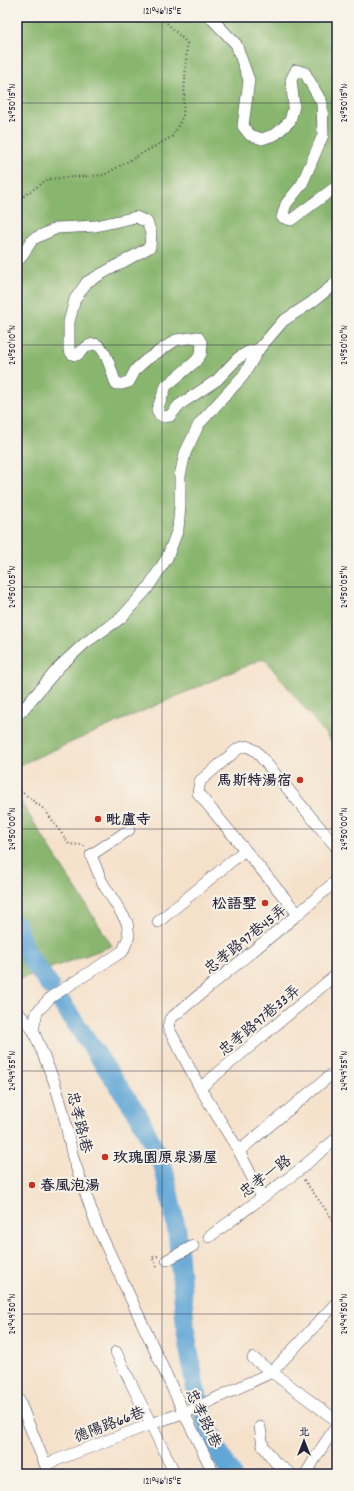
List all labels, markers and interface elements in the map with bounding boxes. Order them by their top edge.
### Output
text: 121°46'15"E [143,5,181,19]
text: 24°50'15"N [6,83,20,123]
text: 24°50'15"N [338,83,352,123]
text: 24°50'10"N [6,325,20,365]
text: 24°50'10"N [338,325,352,365]
text: 24°50'05"N [6,566,20,608]
text: 24°50'05"N [338,566,352,608]
place label: 馬斯特湯宿 [217,771,292,793]
marker: 馬斯特湯宿 [295,775,305,785]
text: 24°50'00"N [6,807,20,851]
text: 24°50'00"N [338,807,352,851]
place label: 毗盧寺 [106,810,151,832]
marker: 毗盧寺 [93,814,103,824]
place label: 松語墅 [212,894,257,916]
marker: 松語墅 [260,898,270,908]
street label: 忠孝路97巷45弄 [200,900,292,981]
street label: 忠孝路97巷33弄 [215,981,306,1062]
text: 24°49'55"N [6,1051,20,1091]
text: 24°49'55"N [338,1051,352,1091]
street label: 忠孝路1巷 [60,1089,96,1156]
place label: 玫瑰園原泉湯屋 [113,1148,218,1170]
street label: 忠孝一路 [236,1151,297,1204]
marker: 玫瑰園原泉湯屋 [100,1152,110,1162]
place label: 春風泡湯 [40,1176,100,1198]
marker: 春風泡湯 [27,1180,37,1190]
text: 24°49'50"N [6,1293,20,1335]
text: 24°49'50"N [338,1293,352,1335]
street label: 忠孝路1巷 [178,1386,226,1452]
street label: 德陽路66巷 [71,1402,149,1450]
north arrow [284,1421,324,1461]
text: 北 [299,1425,310,1441]
text: 121°46'15"E [143,1475,181,1489]

